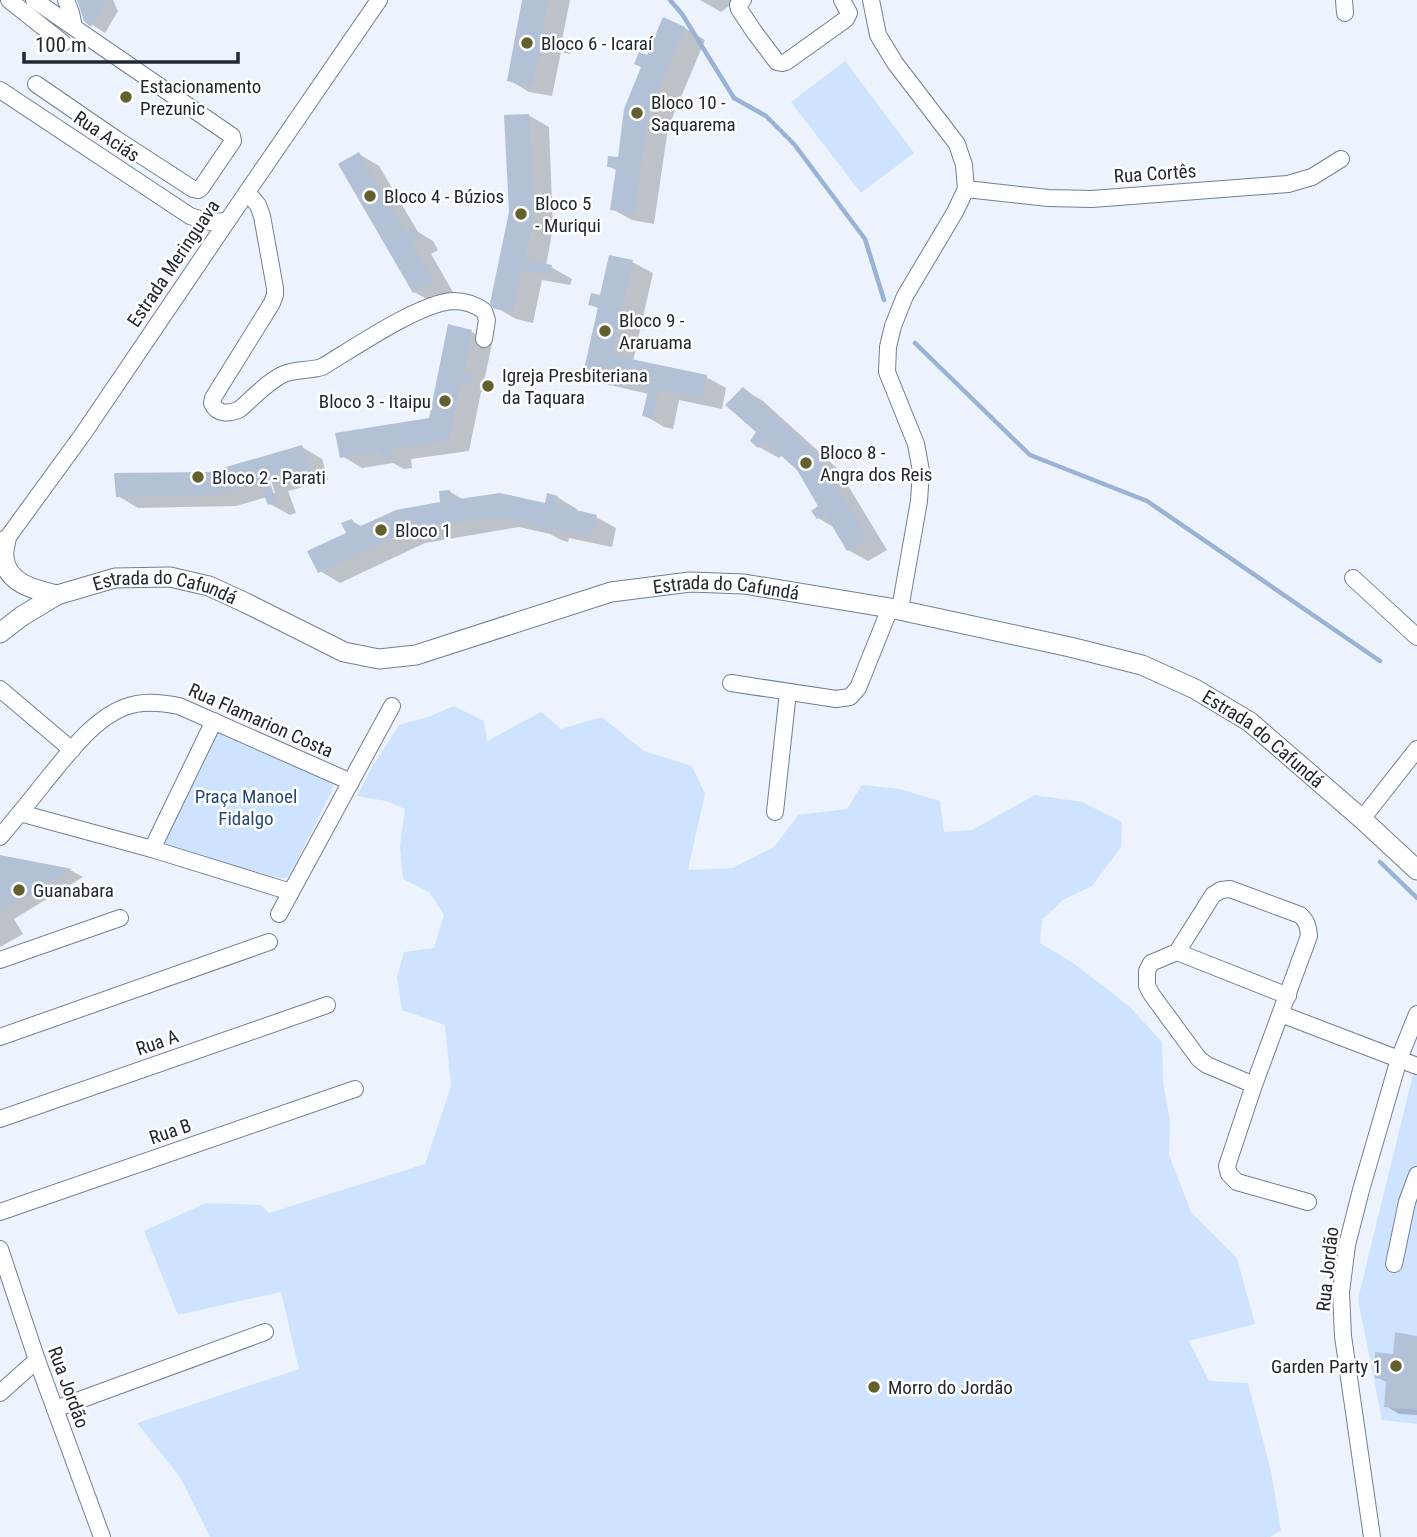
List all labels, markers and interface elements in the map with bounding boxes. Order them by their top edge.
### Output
scale bar [24,21,238,65]
place label: Bloco 6 - Icaraí [541,32,654,55]
text: 100 m [35,33,87,57]
marker: Bloco 6 - Icaraí [519,35,535,51]
place label: Estacionamento Prezunic [140,75,261,120]
marker: Estacionamento Prezunic [118,89,134,105]
place label: Bloco 10 - Saquarema [651,91,736,136]
marker: Bloco 10 - Saquarema [629,105,645,121]
street label: Rua Aciás [69,106,144,167]
street label: Rua Cortês [1113,159,1197,188]
place label: Bloco 4 - Búzios [384,185,504,208]
marker: Bloco 4 - Búzios [362,188,378,204]
place label: Bloco 5 - Muriqui [535,192,601,237]
street label: Estrada Meringuava [122,195,224,331]
marker: Bloco 5 - Muriqui [513,206,529,222]
place label: Bloco 9 - Araruama [619,309,692,354]
marker: Bloco 9 - Araruama [597,323,613,339]
place label: Igreja Presbiteriana da Taquara [502,364,648,409]
marker: Igreja Presbiteriana da Taquara [480,378,496,394]
place label: Bloco 3 - Itaipu [319,390,431,413]
marker: Bloco 3 - Itaipu [437,393,453,409]
place label: Bloco 8 - Angra dos Reis [820,441,932,486]
marker: Bloco 8 - Angra dos Reis [798,455,814,471]
place label: Bloco 2 - Parati [212,466,326,489]
marker: Bloco 2 - Parati [190,469,206,485]
place label: Bloco 1 [395,519,451,542]
marker: Bloco 1 [373,522,389,538]
street label: Estrada do Cafundá [90,566,240,609]
street label: Estrada do Cafundá [651,571,801,605]
street label: Rua Flamarion Costa [185,678,337,763]
street label: Estrada do Cafundá [1198,685,1328,793]
park label: Praça Manoel Fidalgo [195,785,297,830]
place label: Guanabara [33,879,114,902]
marker: Guanabara [11,882,27,898]
street label: Rua A [133,1024,182,1060]
street label: Rua B [146,1114,194,1149]
street label: Rua Jordão [1312,1226,1343,1313]
street label: Rua Jordão [43,1343,94,1431]
place label: Garden Party 1 [1271,1355,1382,1378]
marker: Garden Party 1 [1388,1358,1404,1374]
place label: Morro do Jordão [888,1376,1013,1399]
marker: Morro do Jordão [866,1379,882,1395]

